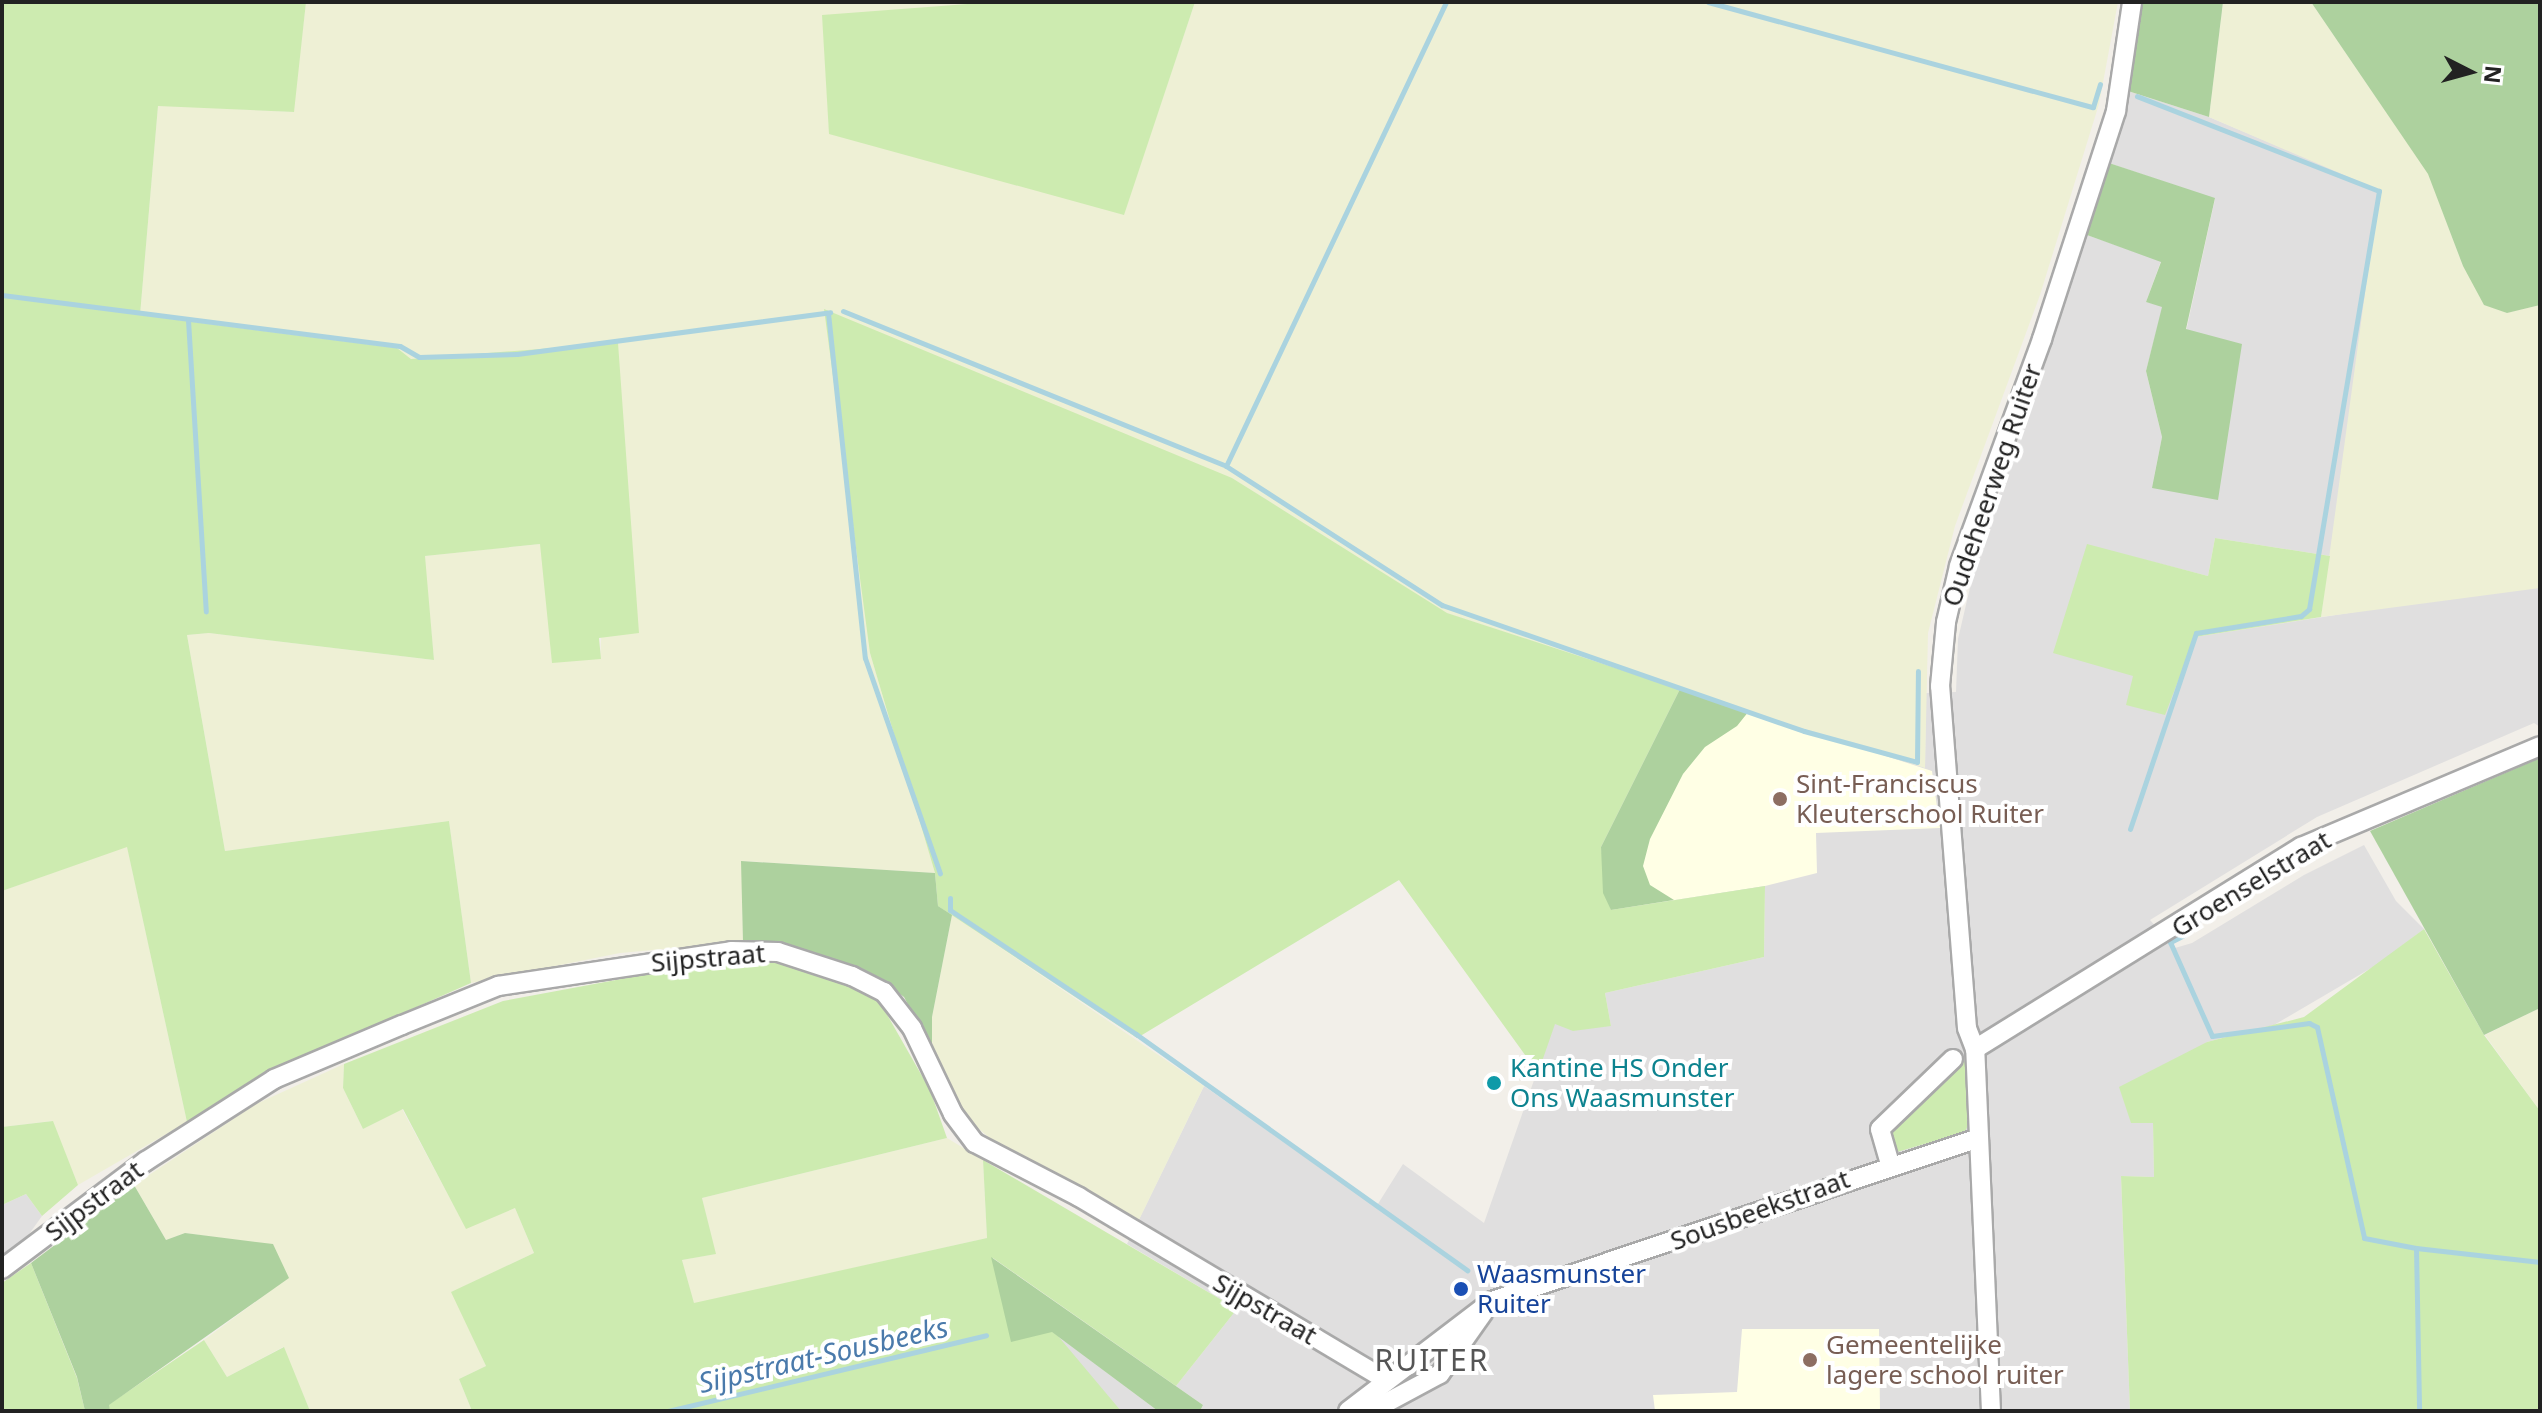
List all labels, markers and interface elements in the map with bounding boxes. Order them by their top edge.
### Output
north arrow [2430,32,2510,112]
text: N [2478,64,2510,85]
street label: Oudeheerweg Ruiter [1936,359,2048,611]
place label: Sint-Franciscus Kleuterschool Ruiter [1796,768,2044,830]
marker: Sint-Franciscus Kleuterschool Ruiter [1771,790,1789,808]
street label: Groenselstraat [2166,824,2336,944]
street label: Sijpstraat [650,937,766,979]
place label: Kantine HS Onder Ons Waasmunster [1510,1052,1735,1114]
marker: Kantine HS Onder Ons Waasmunster [1485,1074,1503,1092]
street label: Sijpstraat [39,1154,149,1248]
street label: Sousbeekstraat [1666,1163,1854,1257]
place label: Waasmunster Ruiter [1477,1258,1646,1320]
street label: Sijpstraat [1208,1267,1322,1351]
marker: Waasmunster Ruiter [1452,1280,1470,1298]
water label: Sijpstraat-Sousbeeks [695,1309,951,1399]
place label: Gemeentelijke lagere school ruiter [1826,1329,2064,1390]
district label: RUITER [1375,1342,1489,1378]
marker: Gemeentelijke lagere school ruiter [1801,1351,1819,1369]

